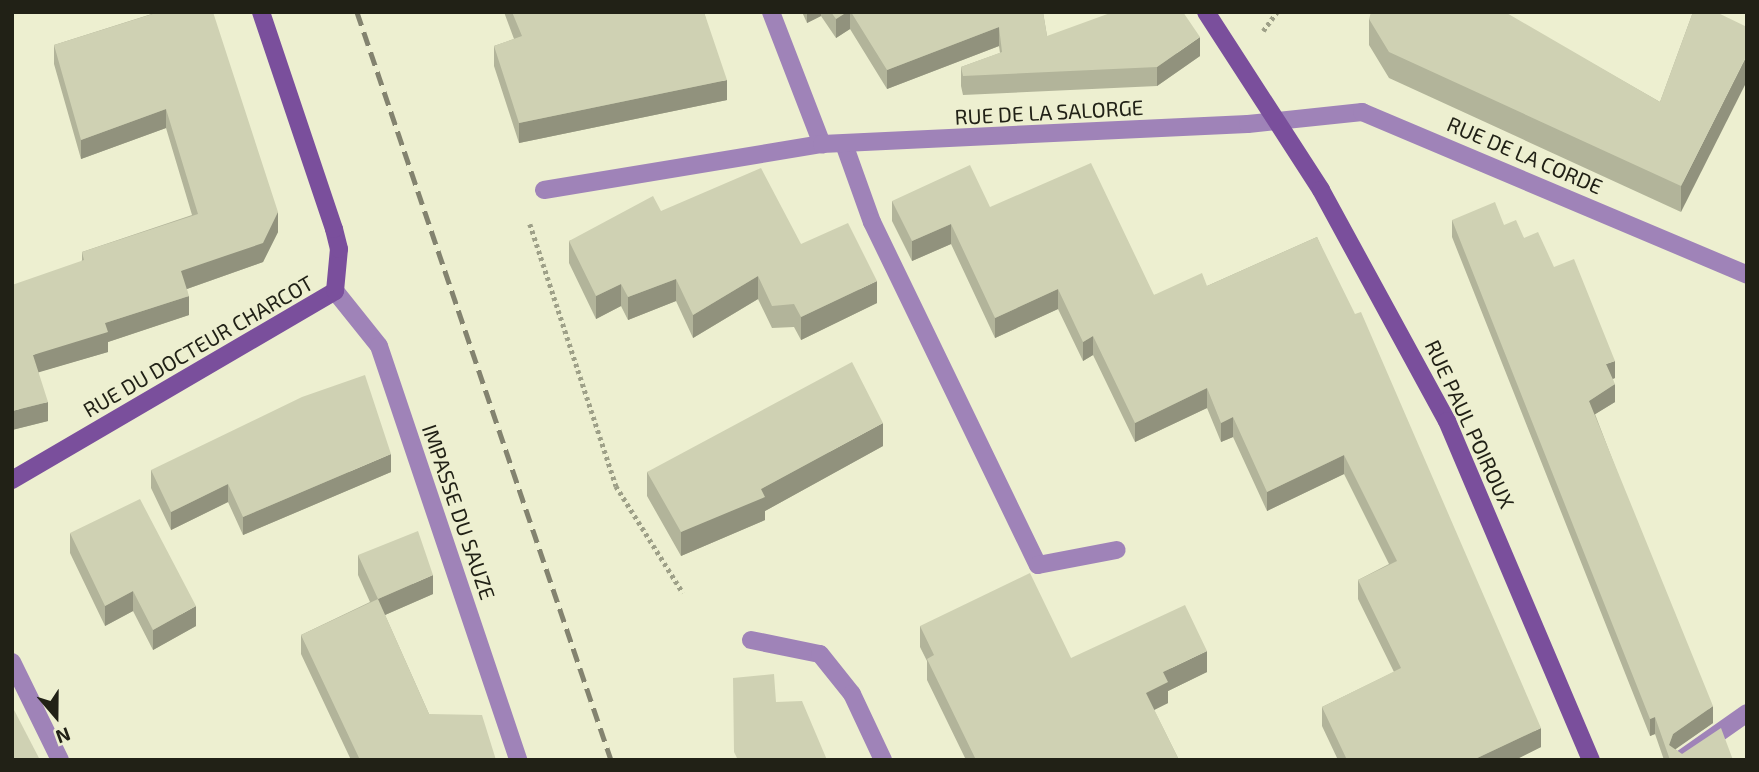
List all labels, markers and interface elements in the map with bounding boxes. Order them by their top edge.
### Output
street label: RUE DE LA SALORGE [954,94,1144,130]
street label: RUE DE LA CORDE [1443,111,1607,199]
street label: RUE DU DOCTEUR CHARCOT [79,270,317,422]
street label: RUE PAUL POIROUX [1420,336,1520,512]
street label: IMPASSE DU SAUZE [417,421,501,603]
north arrow [21,681,91,751]
text: N [53,723,74,749]

